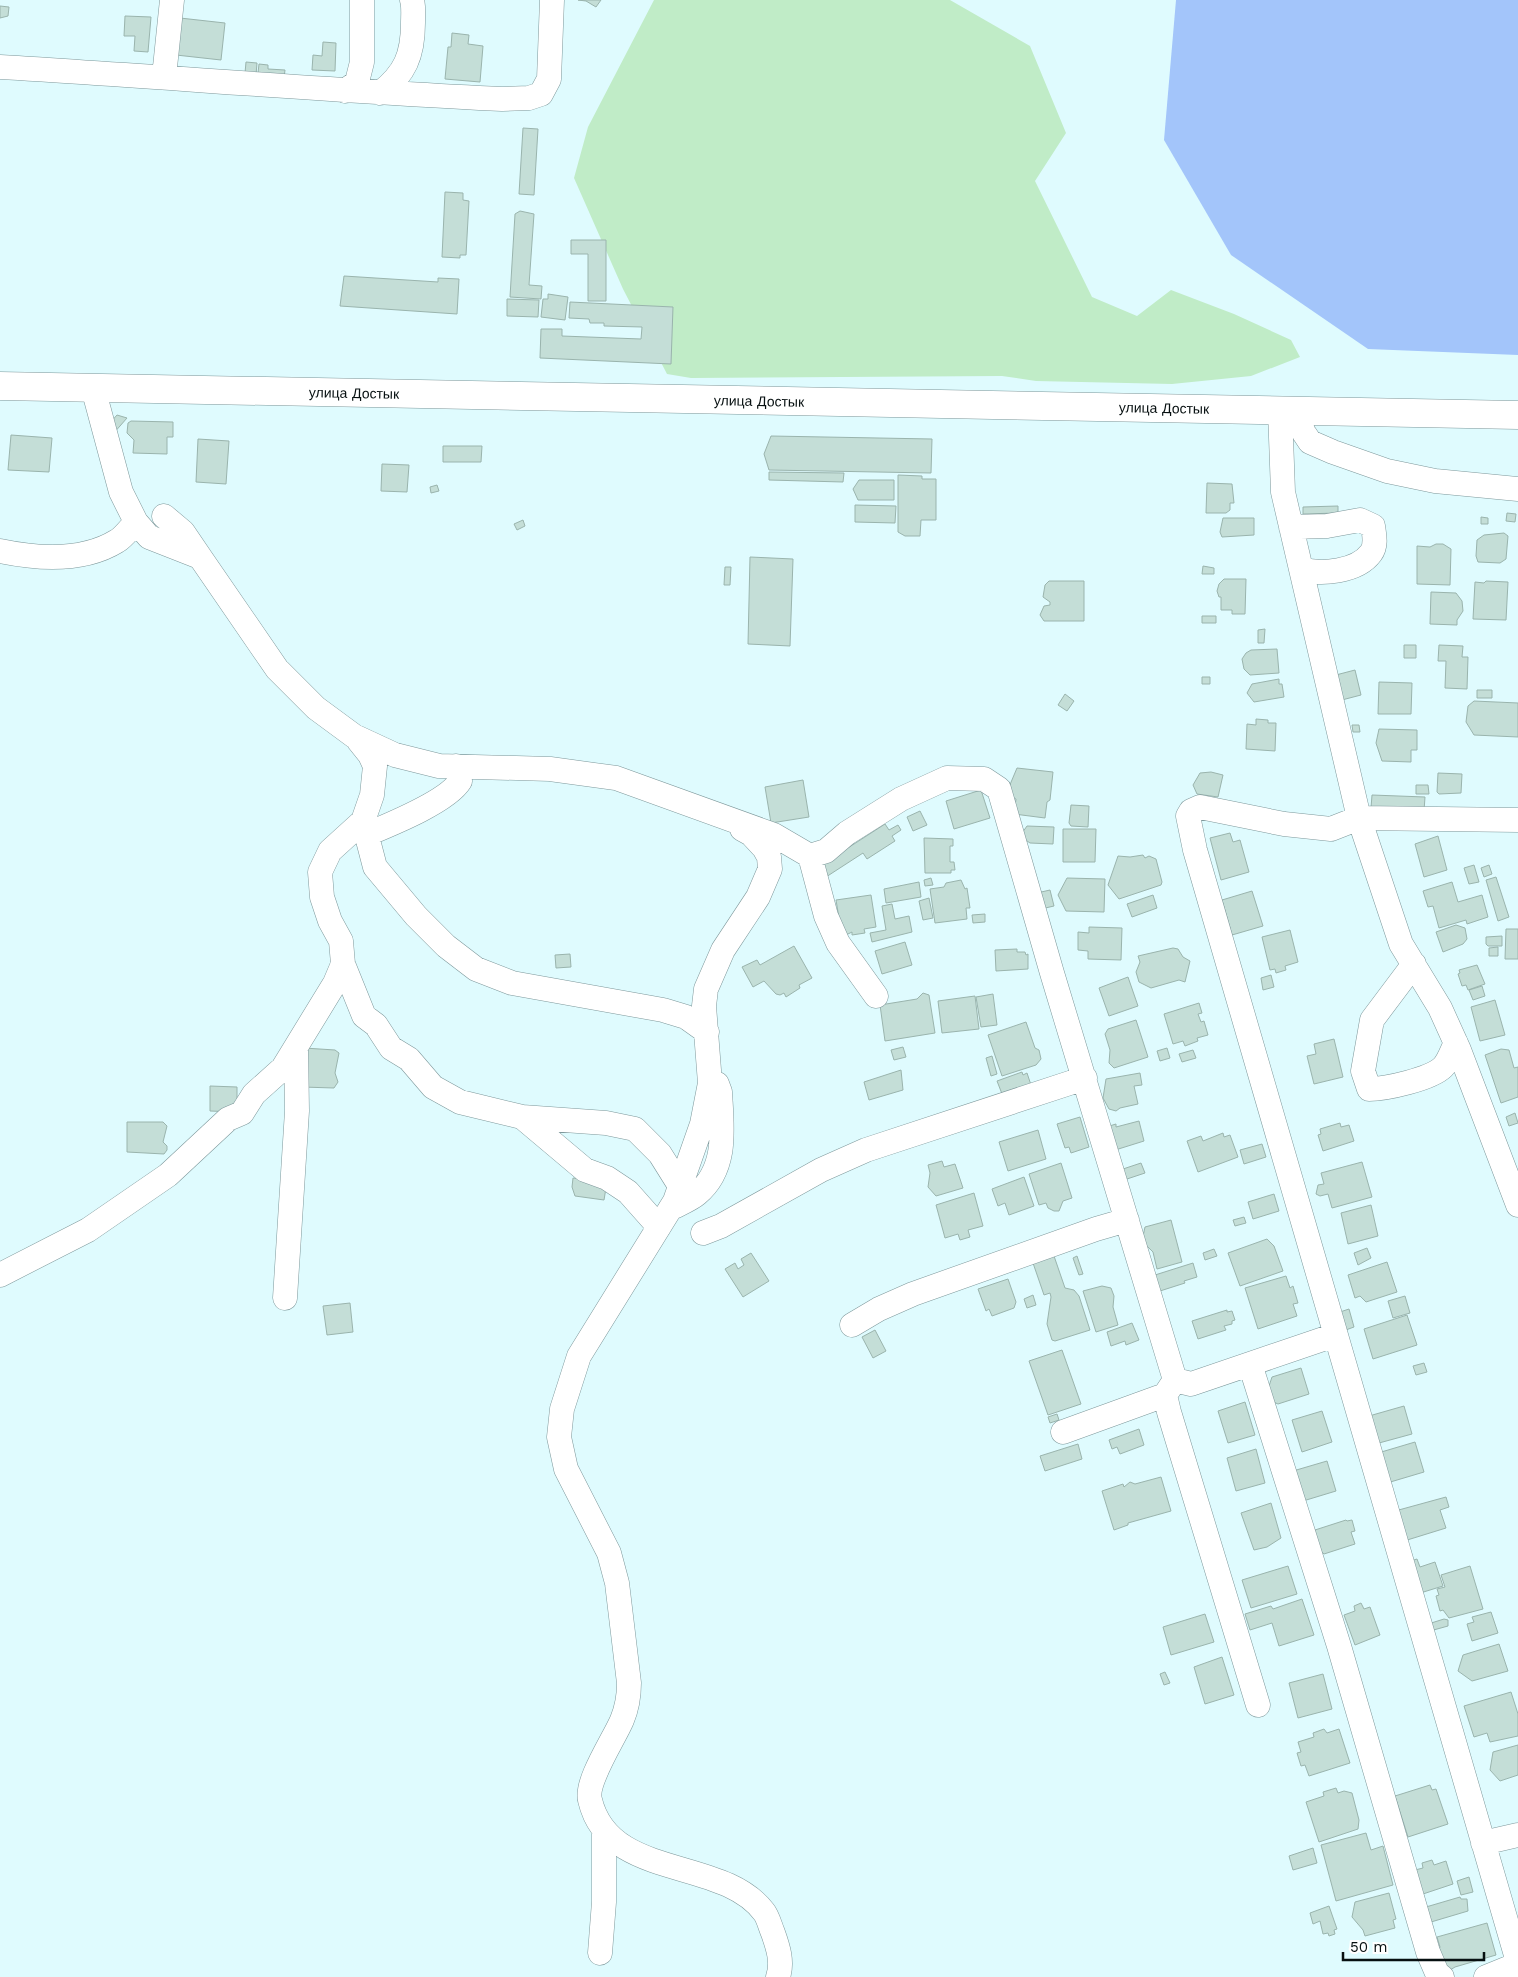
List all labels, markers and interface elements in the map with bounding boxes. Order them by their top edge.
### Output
street label: улица Достык [309,384,400,402]
street label: улица Достык [714,392,805,410]
street label: улица Достык [1119,399,1210,417]
scale bar [1343,1930,1484,1962]
text: 50 m [1350,1938,1387,1956]

